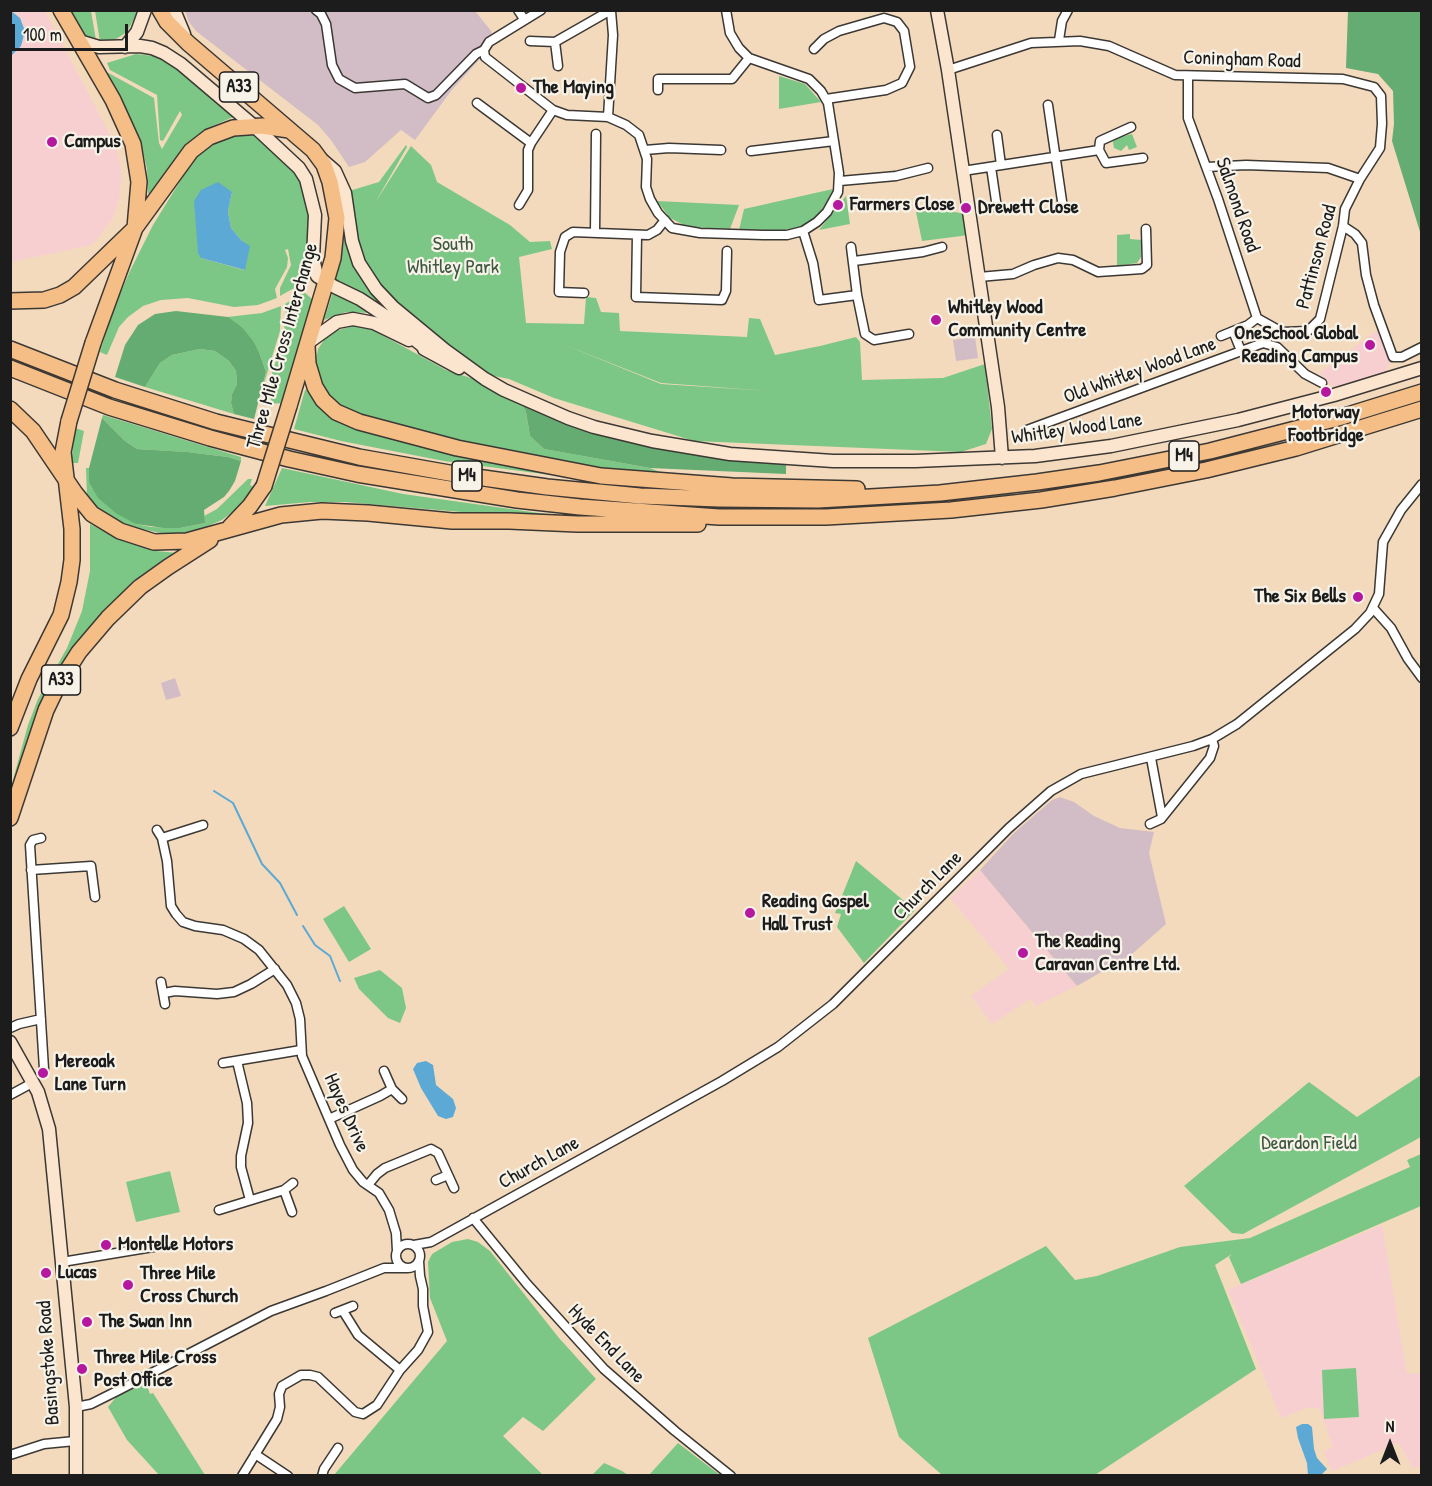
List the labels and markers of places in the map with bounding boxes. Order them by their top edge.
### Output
place label: The Maying [533,76,614,100]
marker: The Maying [514,81,528,95]
place label: Campus [64,130,121,154]
marker: Campus [45,135,59,149]
place label: Farmers Close [850,193,955,217]
place label: Drewett Close [978,196,1079,220]
marker: Farmers Close [831,198,845,212]
marker: Drewett Close [959,201,973,215]
place label: Whitley Wood Community Centre [948,296,1086,343]
marker: Whitley Wood Community Centre [929,313,943,327]
place label: OneSchool Global Reading Campus [1234,322,1358,369]
marker: OneSchool Global Reading Campus [1363,338,1377,352]
marker: Motorway Footbridge [1319,385,1333,399]
place label: Motorway Footbridge [1288,401,1364,448]
place label: The Six Bells [1254,585,1346,609]
marker: The Six Bells [1351,590,1365,604]
place label: Reading Gospel Hall Trust [762,890,869,937]
marker: Reading Gospel Hall Trust [743,906,757,920]
place label: The Reading Caravan Centre Ltd. [1035,930,1180,977]
marker: The Reading Caravan Centre Ltd. [1016,946,1030,960]
place label: Mereoak Lane Turn [55,1050,126,1097]
marker: Mereoak Lane Turn [36,1066,50,1080]
place label: Montelle Motors [118,1233,233,1257]
marker: Montelle Motors [99,1238,113,1252]
place label: Lucas [58,1261,97,1285]
place label: Three Mile Cross Church [140,1262,238,1309]
marker: Lucas [39,1266,53,1280]
marker: Three Mile Cross Church [121,1278,135,1292]
place label: The Swan Inn [99,1310,192,1334]
marker: The Swan Inn [80,1315,94,1329]
place label: Three Mile Cross Post Office [94,1346,216,1393]
marker: Three Mile Cross Post Office [75,1362,89,1376]

